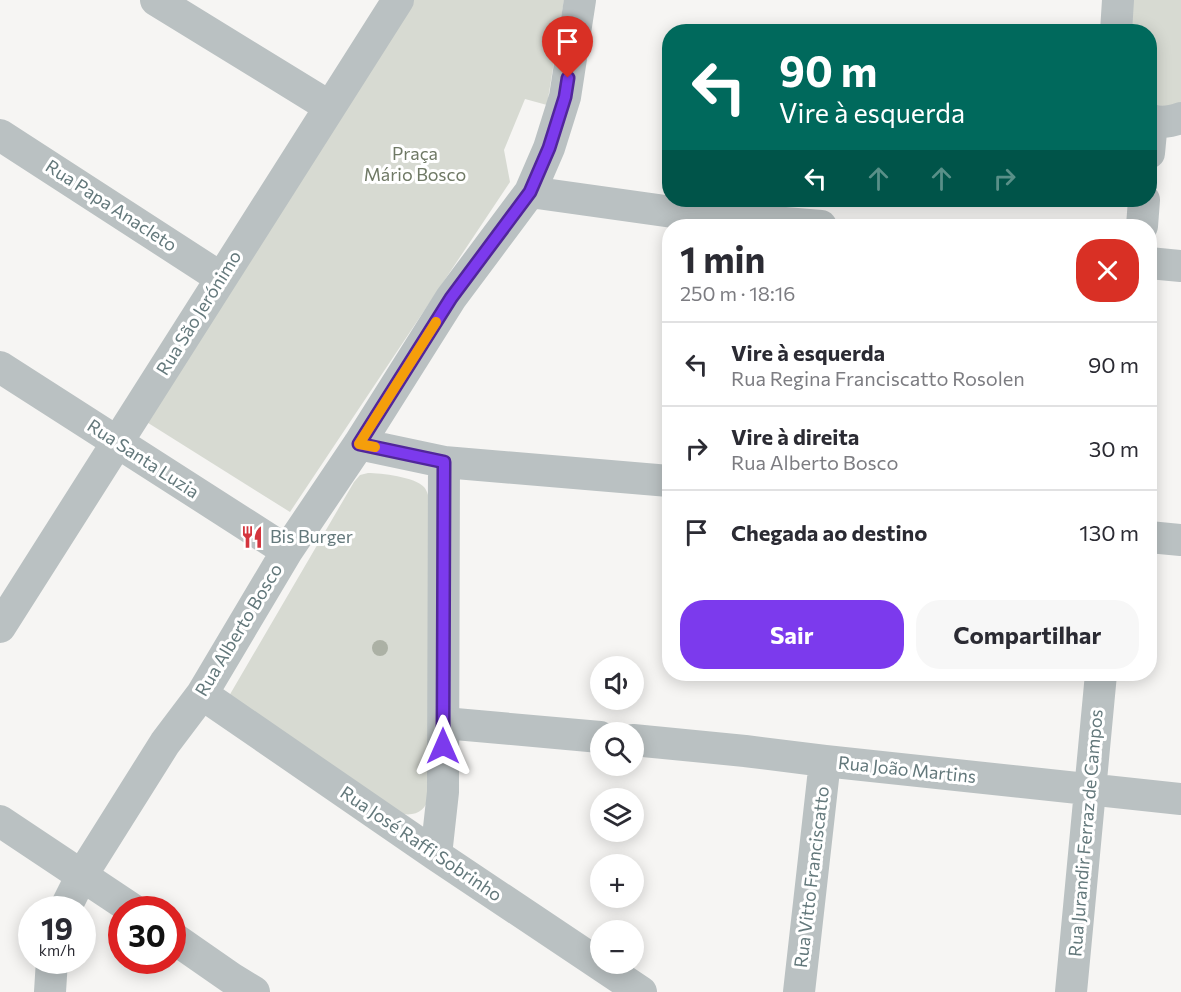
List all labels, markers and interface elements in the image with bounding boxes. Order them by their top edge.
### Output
pin [542,16,593,78]
icon: arrive [551,25,584,58]
text: 90 m [779,44,878,96]
icon: left [680,48,758,126]
text: Vire à esquerda [779,96,965,129]
park label: Praça Mário Bosco [364,142,466,185]
street label: Rua Papa Anacleto [42,155,181,256]
icon: left [799,162,832,195]
icon: ahead [862,162,895,195]
icon: ahead [925,162,958,195]
icon: right [988,162,1021,195]
text: 1 min [680,236,765,280]
button: close [1076,239,1139,302]
street label: Rua São Jerónimo [151,246,245,379]
text: 250 m · 18:16 [680,281,795,305]
text: Vire à esquerda [731,339,885,366]
icon: left [680,348,713,381]
text: 90 m [1088,351,1139,378]
text: Rua Regina Franciscatto Rosolen [731,366,1025,390]
street label: Rua Santa Luzia [84,414,204,502]
text: Vire à direita [731,423,859,450]
icon: right [680,432,713,465]
text: 30 m [1089,435,1139,462]
text: Rua Alberto Bosco [731,450,898,474]
icon: arrive [680,516,713,549]
text: Chegada ao destino [731,519,927,546]
text: 130 m [1079,519,1139,546]
restaurant icon: Bis Burger [239,524,265,550]
place label: Bis Burger [270,525,353,547]
street label: Rua Alberto Bosco [190,559,286,700]
button: Sair [680,600,904,669]
button: Compartilhar [916,600,1139,669]
map controls [590,656,644,974]
button: sound [590,656,644,710]
street label: Rua Jurandir Ferraz de Campos [1063,708,1107,958]
position arrow [411,714,475,778]
button: search [590,722,644,776]
street label: Rua João Martins [837,751,977,787]
street label: Rua José Raffi Sobrinho [337,781,507,905]
street label: Rua Vitto Franciscatto [789,785,833,969]
button: layers [590,788,644,842]
button: + [590,854,644,908]
speed limit sign: 30 [108,896,186,974]
text: 19 [41,909,73,946]
button: − [590,920,644,974]
text: km/h [39,941,75,959]

